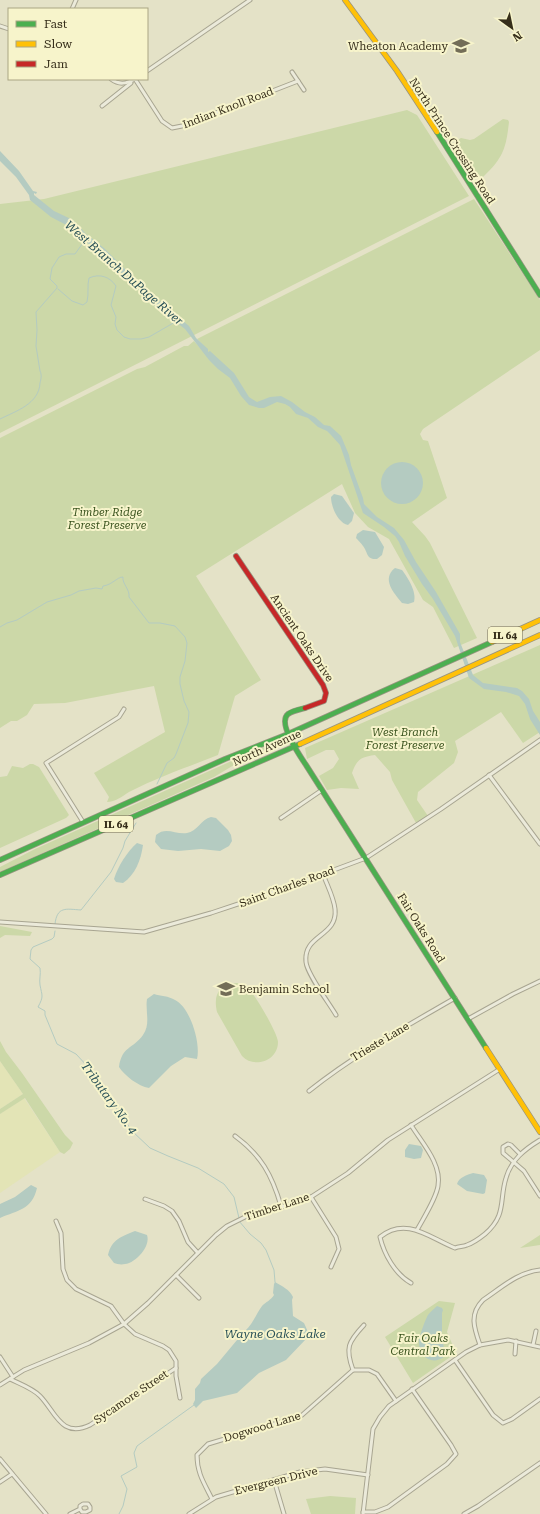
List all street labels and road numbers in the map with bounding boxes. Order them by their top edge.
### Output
street label: North Prince Crossing Road [406,76,498,206]
street label: Indian Knoll Road [181,85,275,131]
street label: Ancient Oaks Drive [268,592,336,684]
road number: IL 64 [488,627,522,643]
street label: North Avenue [231,727,303,769]
road number: IL 64 [99,816,133,832]
street label: Saint Charles Road [238,864,336,910]
street label: Fair Oaks Road [394,891,448,965]
street label: Trieste Lane [349,1020,411,1064]
street label: Timber Lane [243,1190,311,1224]
street label: Sycamore Street [91,1367,171,1427]
street label: Dogwood Lane [222,1409,302,1445]
street label: Evergreen Drive [233,1464,319,1498]

